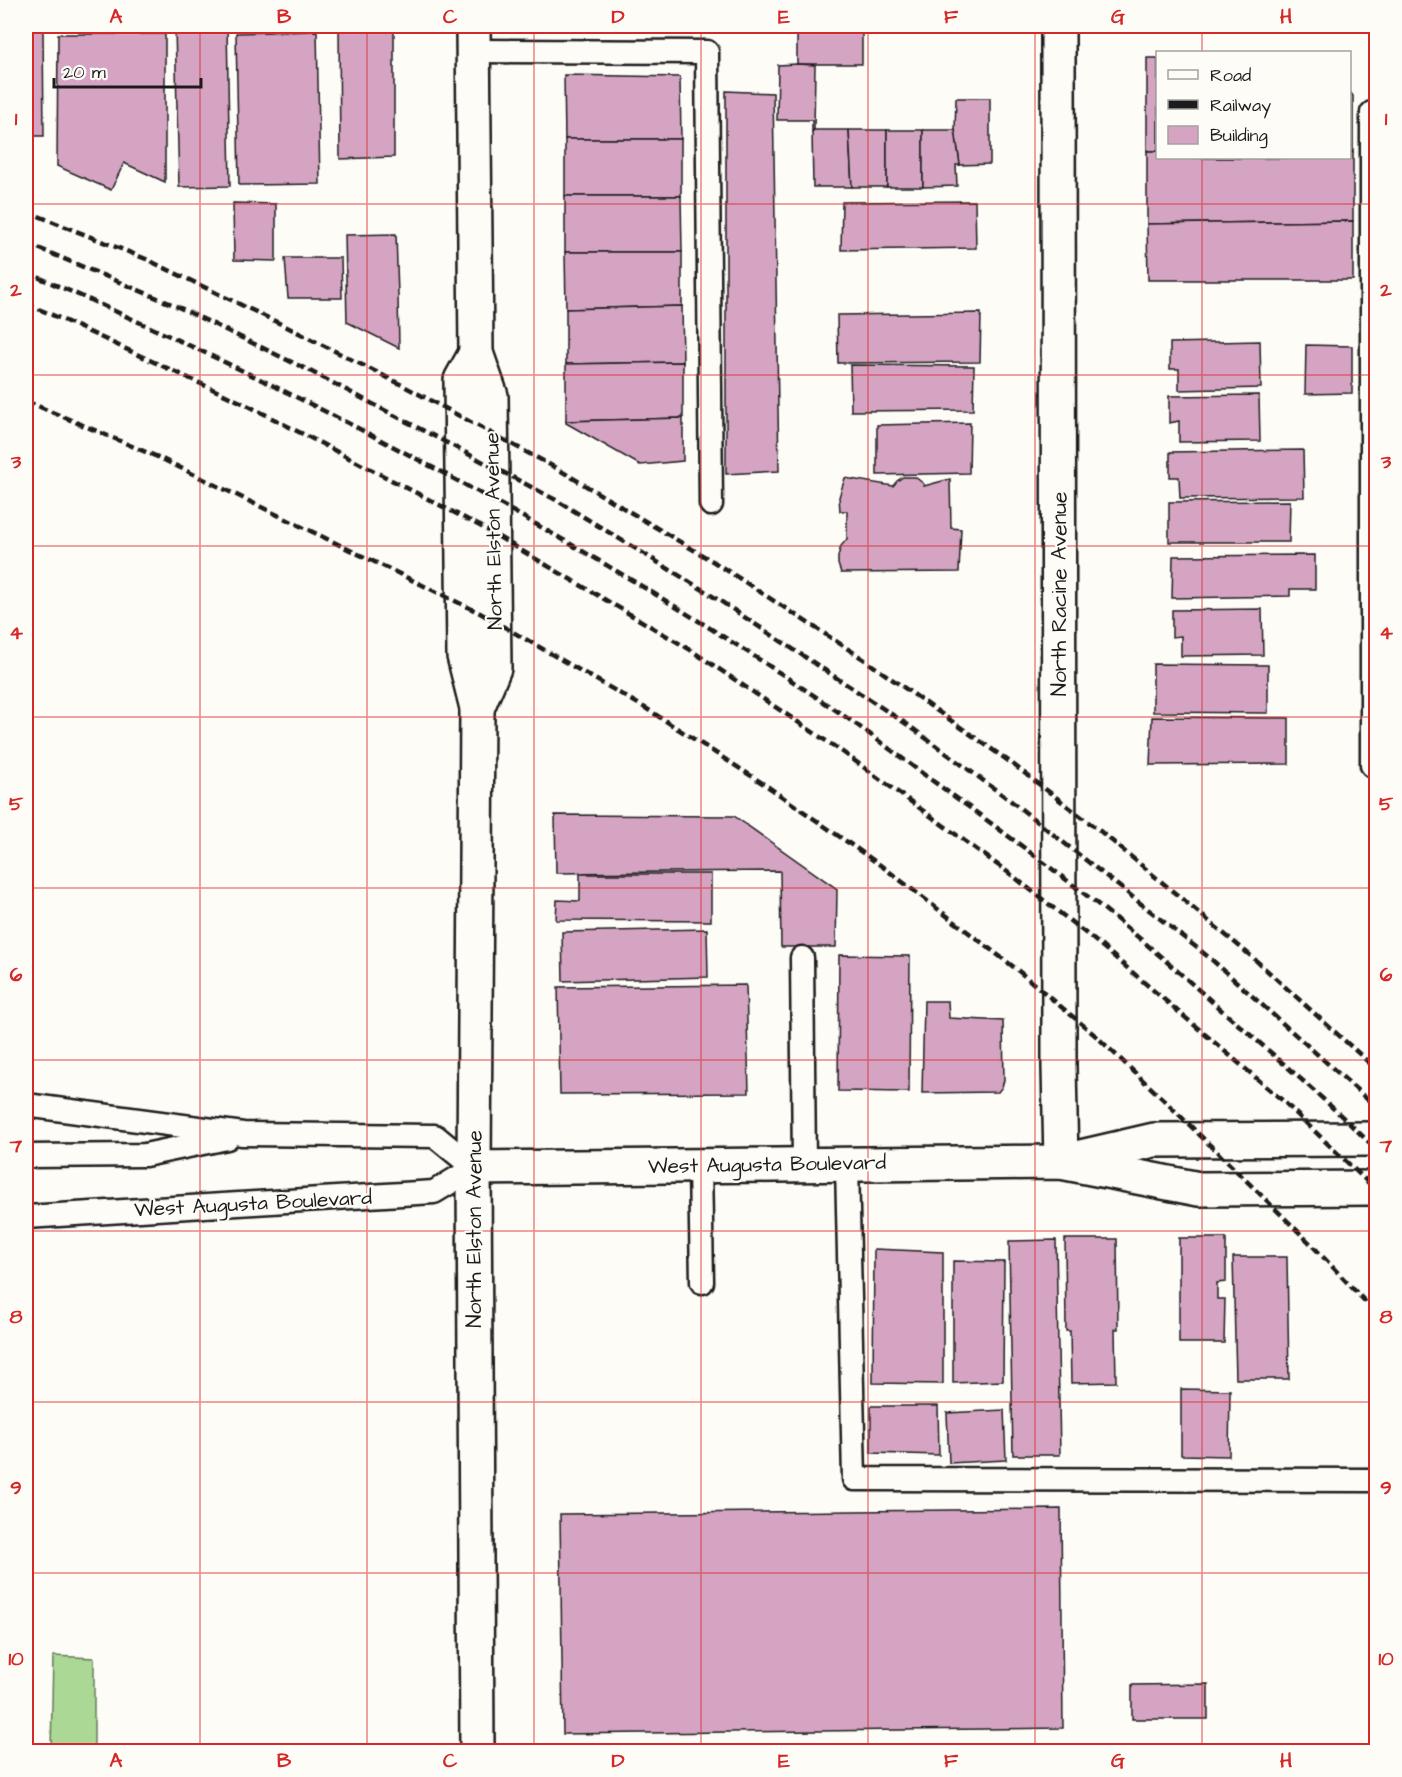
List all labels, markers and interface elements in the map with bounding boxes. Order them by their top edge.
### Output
text: A [110,3,123,31]
text: B [277,3,292,31]
text: C [443,3,458,31]
text: D [612,3,625,31]
text: E [778,3,790,31]
text: F [944,3,959,31]
text: G [1111,3,1125,31]
text: H [1280,3,1292,31]
scale bar [54,51,201,89]
legend [1156,51,1351,159]
text: 20 m [63,60,106,85]
text: Road [1210,63,1251,88]
text: Railway [1210,93,1271,119]
text: 1 [15,105,18,133]
text: 1 [1385,105,1388,133]
text: Building [1210,123,1268,149]
text: 2 [9,276,22,304]
text: 2 [1379,276,1392,304]
street label: North Elston Avenue [477,432,510,630]
text: 3 [10,448,22,476]
text: 3 [1380,448,1392,476]
street label: North Racine Avenue [1045,492,1074,696]
text: 4 [9,619,23,647]
text: 4 [1379,619,1393,647]
text: 5 [9,790,24,818]
text: 5 [1379,790,1394,818]
text: 6 [10,961,23,989]
text: 6 [1380,961,1393,989]
street label: North Elston Avenue [460,1130,489,1328]
text: 7 [9,1132,23,1160]
text: 7 [1379,1132,1393,1160]
street label: West Augusta Boulevard [648,1148,887,1183]
street label: West Augusta Boulevard [133,1183,373,1226]
text: 8 [10,1303,23,1331]
text: 8 [1380,1303,1393,1331]
text: 9 [10,1474,22,1502]
text: 9 [1380,1474,1392,1502]
text: 10 [8,1645,24,1673]
text: 10 [1378,1645,1394,1673]
text: A [110,1747,123,1775]
text: B [277,1747,292,1775]
text: C [443,1747,458,1775]
text: D [612,1747,625,1775]
text: E [778,1747,790,1775]
text: F [944,1747,959,1775]
text: G [1111,1747,1125,1775]
text: H [1280,1747,1292,1775]

